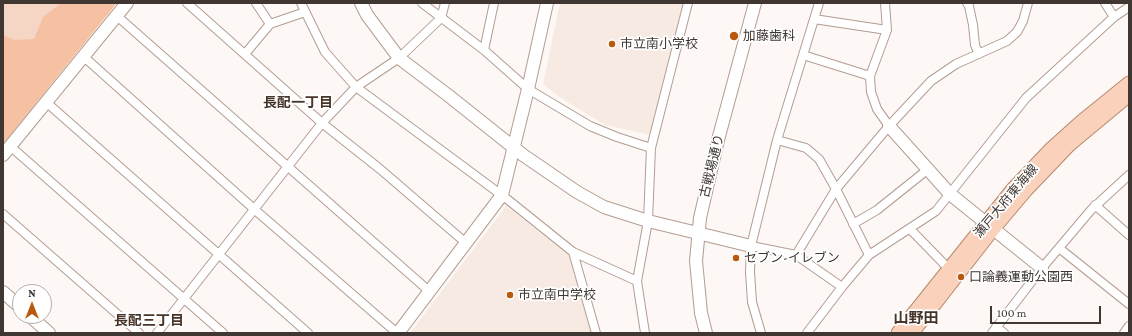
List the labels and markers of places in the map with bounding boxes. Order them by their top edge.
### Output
place label: 加藤歯科 [743,28,795,44]
marker: 加藤歯科 [728,30,740,42]
place label: 市立南小学校 [620,36,698,52]
marker: 市立南小学校 [607,39,617,49]
place label: セブン-イレブン [744,250,840,266]
marker: セブン-イレブン [731,253,741,263]
place label: 口論義運動公園西 [969,269,1073,285]
marker: 口論義運動公園西 [956,272,966,282]
place label: 市立南中学校 [518,287,596,303]
marker: 市立南中学校 [505,290,515,300]

